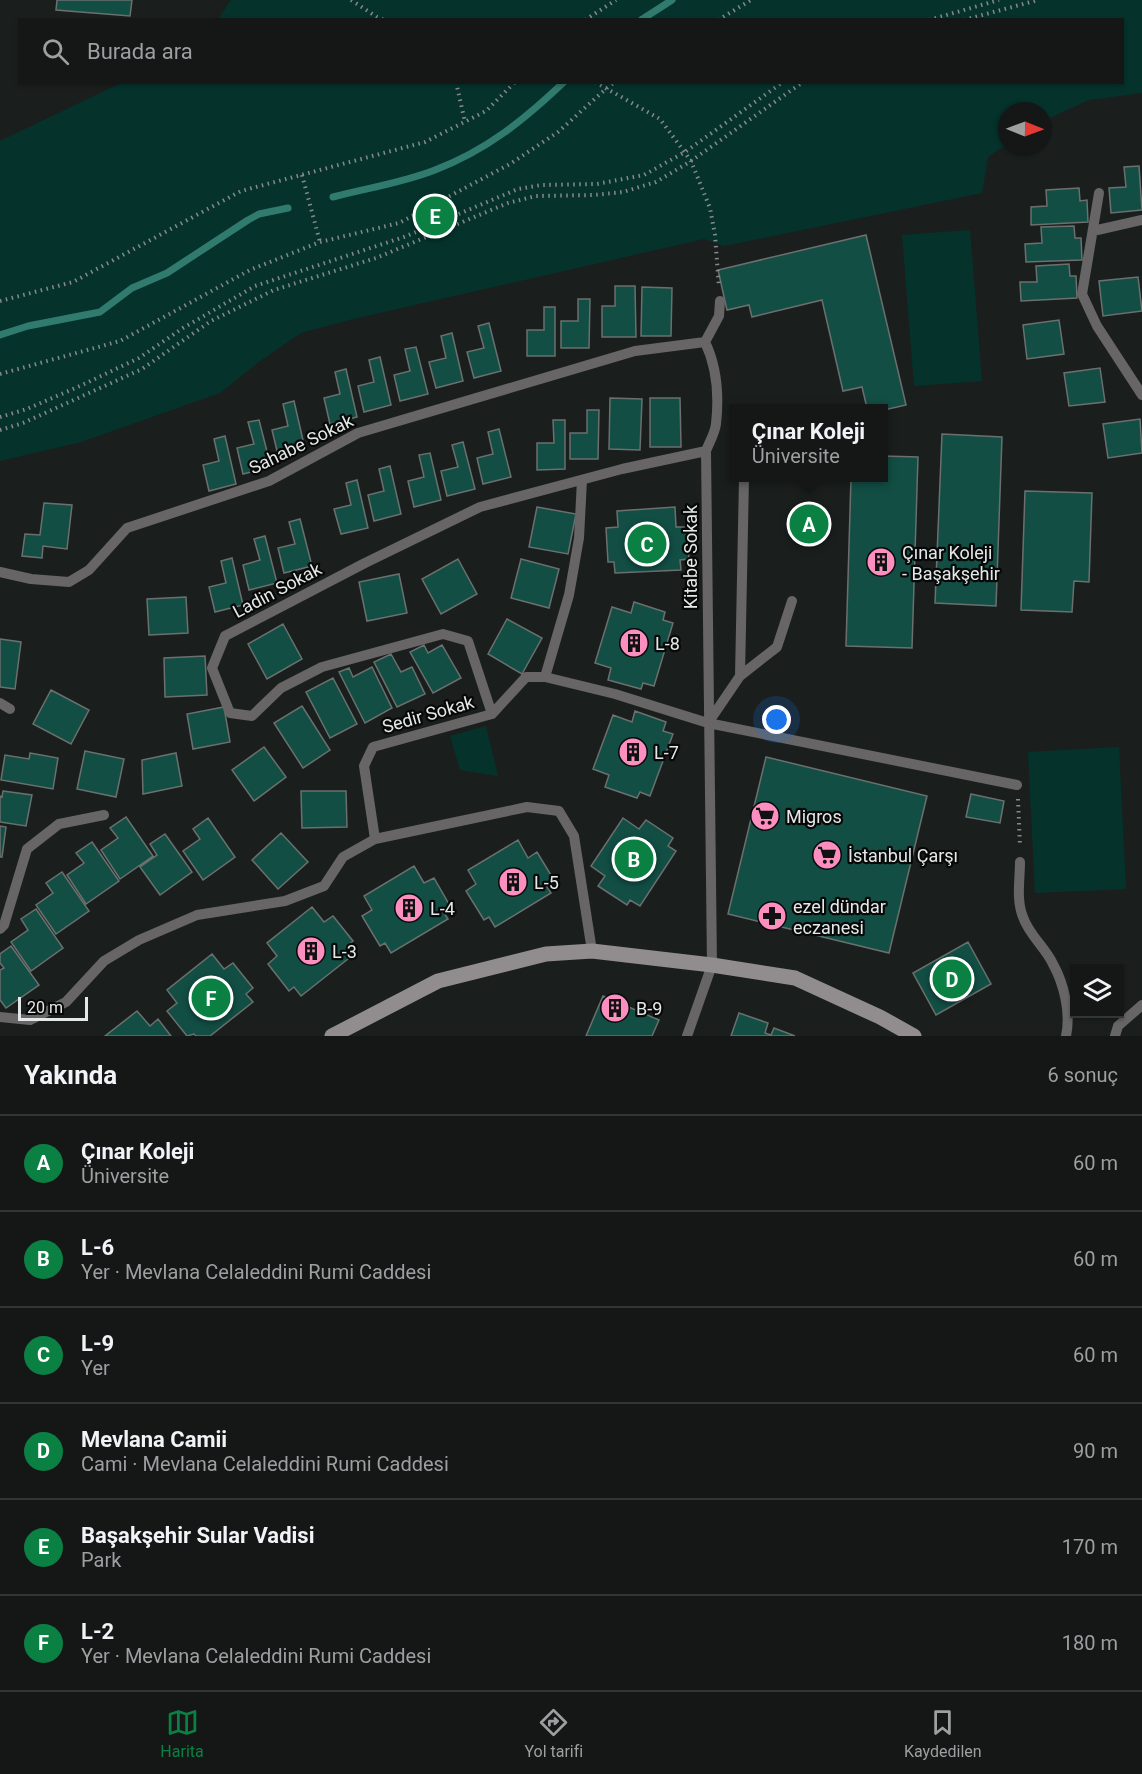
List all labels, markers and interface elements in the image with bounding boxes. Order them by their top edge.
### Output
search box [18,18,1124,84]
icon: search [39,35,72,68]
text: Burada ara [87,39,193,64]
north arrow [998,102,1052,156]
pin: E [416,194,454,238]
popup [729,404,888,482]
street label: Sahabe Sokak [245,409,357,478]
text: Çınar Koleji [752,419,865,444]
text: Üniversite [752,444,840,468]
pin: A [790,502,828,546]
street label: Kitabe Sokak [680,504,701,609]
pin: C [628,522,666,566]
place label: Çınar Koleji - Başakşehir [902,542,1000,584]
building icon: Çınar Koleji - Başakşehir [865,546,897,578]
street label: Ladin Sokak [229,557,326,622]
building icon: L-8 [618,627,650,659]
place label: L-8 [655,633,680,654]
street label: Sedir Sokak [380,691,477,737]
your location [762,705,791,734]
building icon: L-7 [617,736,649,768]
place label: L-7 [654,742,679,763]
supermarket icon: Migros [749,800,781,832]
place label: Migros [786,806,842,827]
pin: B [614,836,654,882]
supermarket icon: İstanbul Çarşı [811,839,843,871]
place label: İstanbul Çarşı [848,845,958,866]
building icon: L-5 [497,866,529,898]
place label: L-5 [534,872,559,893]
building icon: L-4 [393,892,425,924]
place label: ezel dündar eczanesi [793,896,886,938]
place label: L-4 [430,898,455,919]
pharmacy icon: ezel dündar eczanesi [756,900,788,932]
building icon: L-3 [295,935,327,967]
place label: L-3 [332,941,357,962]
pin: D [932,956,972,1002]
map controls [1070,964,1124,1018]
button: layers [1070,964,1124,1018]
pin: F [192,976,230,1020]
building icon: B-9 [599,992,631,1024]
scale bar [18,994,88,1022]
text: 20 m [27,998,63,1017]
place label: B-9 [636,998,662,1019]
text: Yakında [24,1060,117,1090]
text: 6 sonuç [1048,1063,1118,1087]
text: Çınar Koleji [81,1139,194,1164]
text: A [37,1151,50,1175]
text: 60 m [1073,1151,1118,1175]
text: Üniversite [81,1164,169,1188]
text: L-6 [81,1235,114,1260]
text: B [37,1247,50,1271]
text: 60 m [1073,1247,1118,1271]
text: Yer · Mevlana Celaleddini Rumi Caddesi [81,1260,431,1284]
text: L-9 [81,1331,114,1356]
text: C [37,1343,50,1367]
text: 60 m [1073,1343,1118,1367]
text: Yer [81,1356,110,1380]
text: Mevlana Camii [81,1427,227,1452]
text: D [37,1439,50,1463]
text: 90 m [1073,1439,1118,1463]
text: Cami · Mevlana Celaleddini Rumi Caddesi [81,1452,449,1476]
text: Başakşehir Sular Vadisi [81,1523,314,1548]
text: E [38,1535,49,1559]
text: 170 m [1062,1535,1118,1559]
text: Park [81,1548,121,1572]
text: L-2 [81,1619,114,1644]
text: F [38,1631,49,1655]
text: 180 m [1062,1631,1118,1655]
text: Yer · Mevlana Celaleddini Rumi Caddesi [81,1644,431,1668]
tab: Harita [160,1706,204,1761]
tab: Yol tarifi [524,1706,583,1761]
tab: Kaydedilen [904,1706,982,1761]

